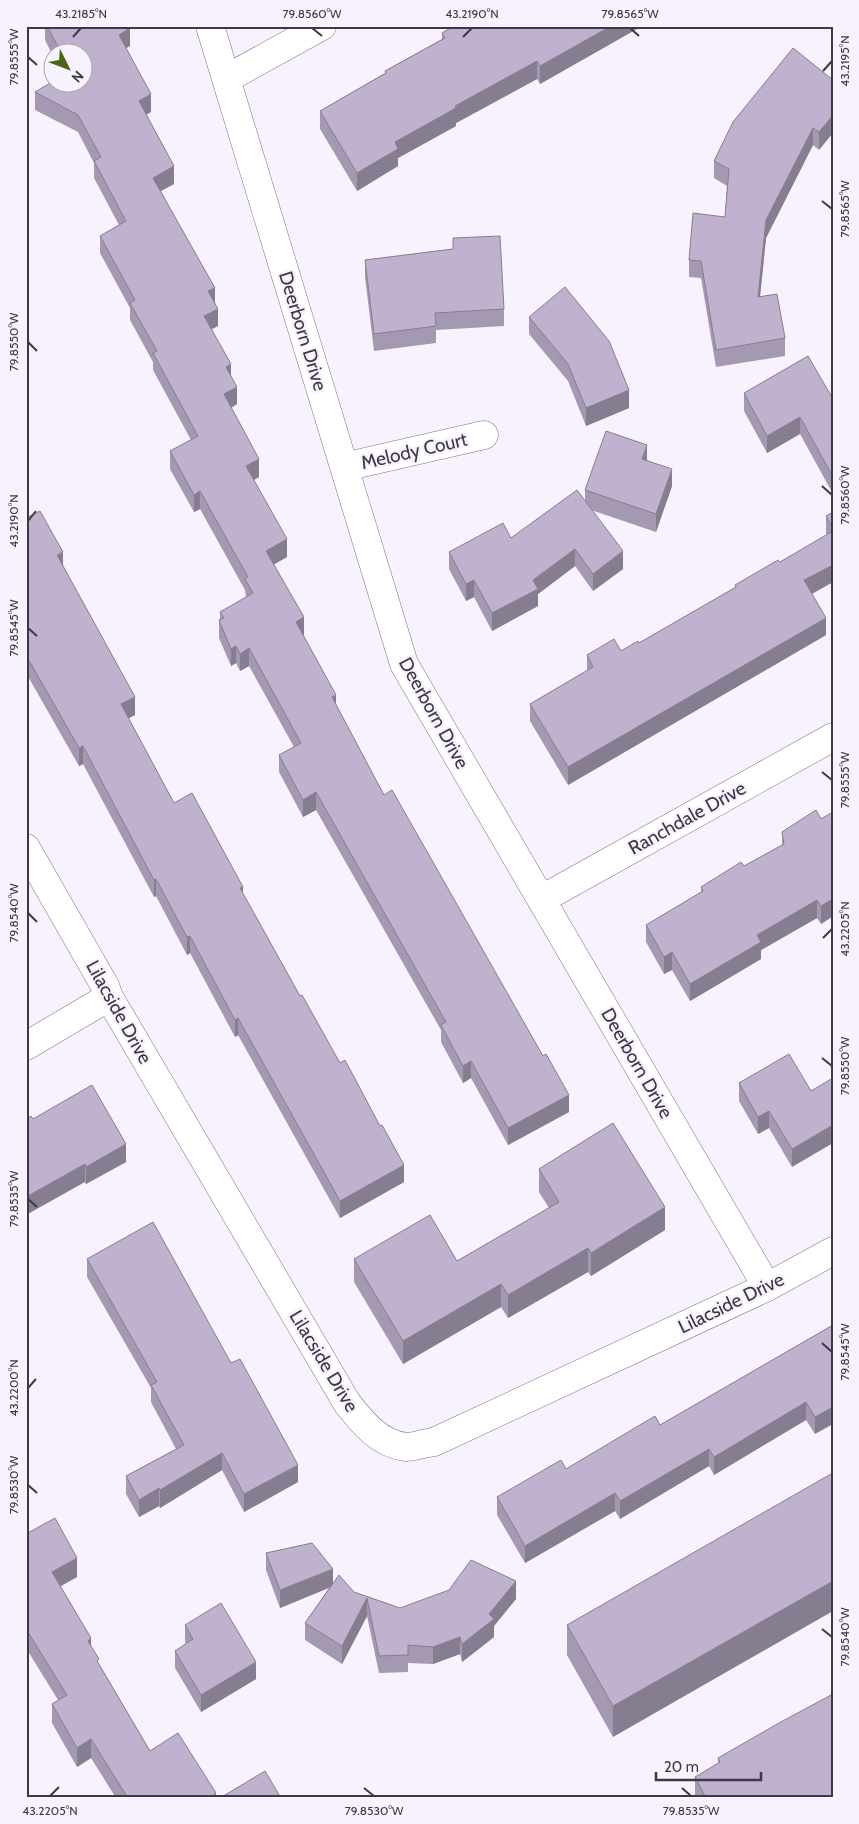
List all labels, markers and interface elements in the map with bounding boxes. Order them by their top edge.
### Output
text: 43.2185°N [55,6,107,21]
text: 79.8560°W [283,6,342,21]
text: 43.2190°N [445,6,499,21]
text: 79.8565°W [601,6,659,21]
text: 79.8555°W [6,28,21,85]
text: 43.2195°N [837,35,852,87]
north arrow [42,42,92,92]
text: N [68,67,88,86]
text: 79.8565°W [837,180,852,238]
street label: Deerborn Drive [274,269,332,394]
text: 79.8550°W [6,312,21,371]
street label: Melody Court [359,427,470,474]
text: 79.8560°W [837,465,852,524]
text: 43.2190°N [6,494,21,548]
text: 79.8545°W [6,599,21,657]
street label: Deerborn Drive [394,653,474,773]
text: 79.8555°W [837,751,852,808]
street label: Ranchdale Drive [624,776,750,860]
text: 79.8540°W [6,883,21,943]
text: 43.2205°N [837,901,852,957]
street label: Lilacside Drive [81,956,157,1068]
street label: Deerborn Drive [596,1004,678,1123]
text: 79.8550°W [837,1036,852,1095]
text: 79.8535°W [6,1170,21,1227]
street label: Lilacside Drive [674,1267,788,1339]
street label: Lilacside Drive [285,1306,364,1416]
text: 79.8545°W [837,1323,852,1381]
text: 43.2200°N [6,1359,21,1417]
text: 79.8530°W [6,1455,21,1514]
text: 79.8540°W [837,1607,852,1667]
scale bar [656,1749,762,1781]
text: 20 m [664,1758,699,1776]
text: 43.2205°N [22,1803,78,1818]
text: 79.8530°W [345,1803,404,1818]
text: 79.8535°W [663,1803,720,1818]

